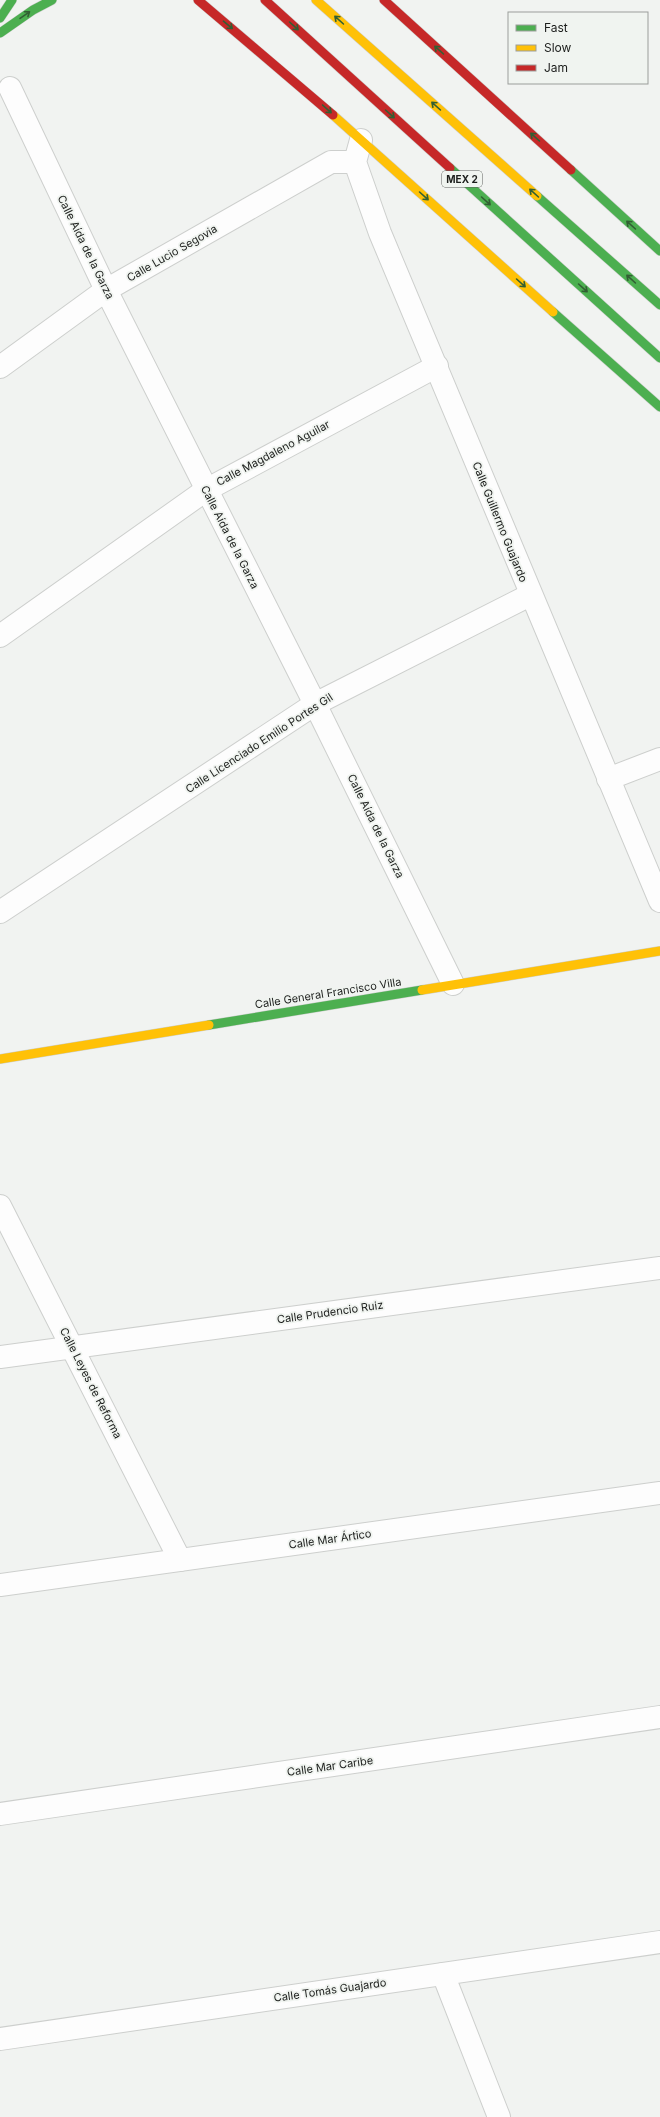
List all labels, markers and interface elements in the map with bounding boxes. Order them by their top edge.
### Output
one-way arrow [20,11,31,19]
legend [508,12,648,84]
one-way arrow [334,15,344,25]
text: Fast [544,20,568,35]
one-way arrow [222,21,233,30]
one-way arrow [289,22,299,31]
text: Slow [544,40,572,55]
one-way arrow [434,45,444,54]
text: Jam [544,60,568,75]
one-way arrow [431,102,442,111]
one-way arrow [322,105,332,114]
one-way arrow [385,109,395,118]
one-way arrow [530,132,540,142]
road number: MEX 2 [442,171,482,187]
one-way arrow [528,188,539,197]
one-way arrow [419,191,429,201]
street label: Calle Aída de la Garza [55,193,117,301]
one-way arrow [481,196,491,205]
one-way arrow [626,220,636,229]
street label: Calle Lucio Segovia [124,221,220,285]
one-way arrow [626,274,636,284]
one-way arrow [516,278,526,287]
one-way arrow [578,283,588,293]
street label: Calle Magdaleno Aguilar [214,417,332,489]
street label: Calle Guillermo Guajardo [469,460,531,585]
street label: Calle Aída de la Garza [198,483,262,591]
street label: Calle Licenciado Emilio Portes Gil [183,690,335,796]
street label: Calle Aída de la Garza [345,772,407,880]
street label: Calle General Francisco Villa [254,974,402,1012]
street label: Calle Prudencio Ruiz [276,1298,384,1326]
street label: Calle Leyes de Reforma [57,1325,125,1441]
street label: Calle Mar Ártico [288,1526,373,1552]
street label: Calle Mar Caribe [286,1753,374,1779]
street label: Calle Tomás Guajardo [273,1975,388,2005]

